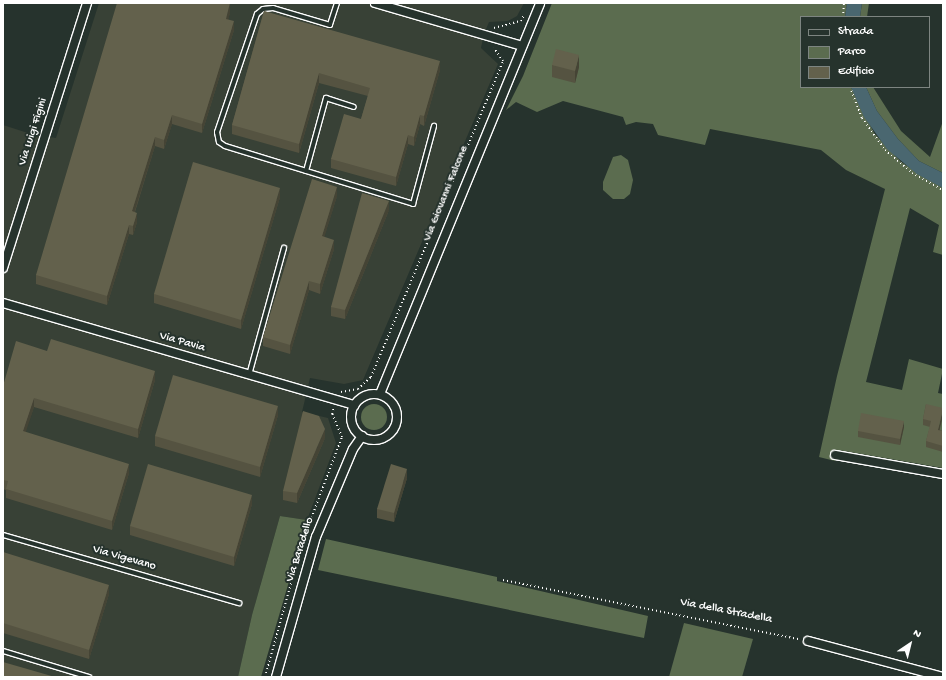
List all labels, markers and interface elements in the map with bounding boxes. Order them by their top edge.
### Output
legend [800,16,930,88]
text: Strada [838,25,873,39]
text: Parco [838,45,866,59]
text: Edificio [838,65,874,79]
street label: Via Luigi Figini [16,96,52,168]
street label: Via Giovanni Falcone [421,144,473,244]
street label: Via Pavia [158,330,206,356]
street label: Via Baradello [284,516,318,584]
street label: Via Vigevano [91,543,157,575]
street label: Via della Stradella [679,596,773,628]
north arrow [890,624,930,664]
text: N [910,627,923,641]

